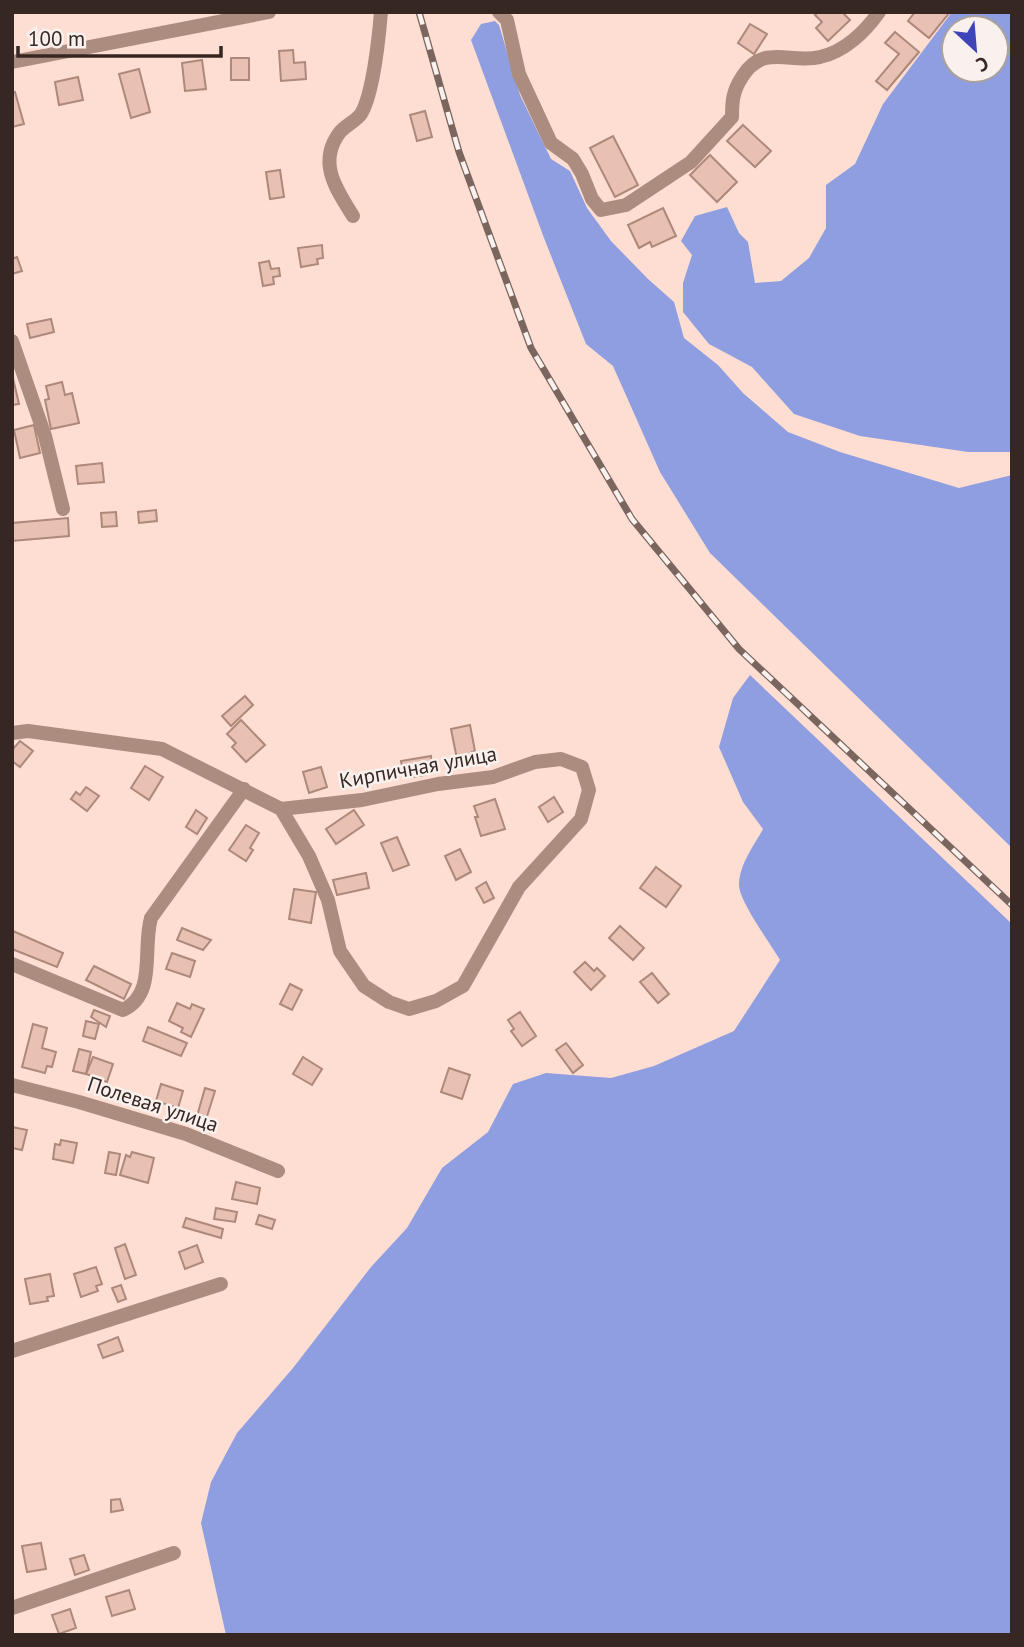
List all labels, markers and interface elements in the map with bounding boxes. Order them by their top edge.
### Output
scale bar [18,14,220,58]
north arrow [940,14,1010,84]
text: 100 m [28,25,85,52]
text: С [972,51,992,78]
street label: Кирпичная улица [337,740,499,794]
street label: Полевая улица [84,1070,222,1138]

